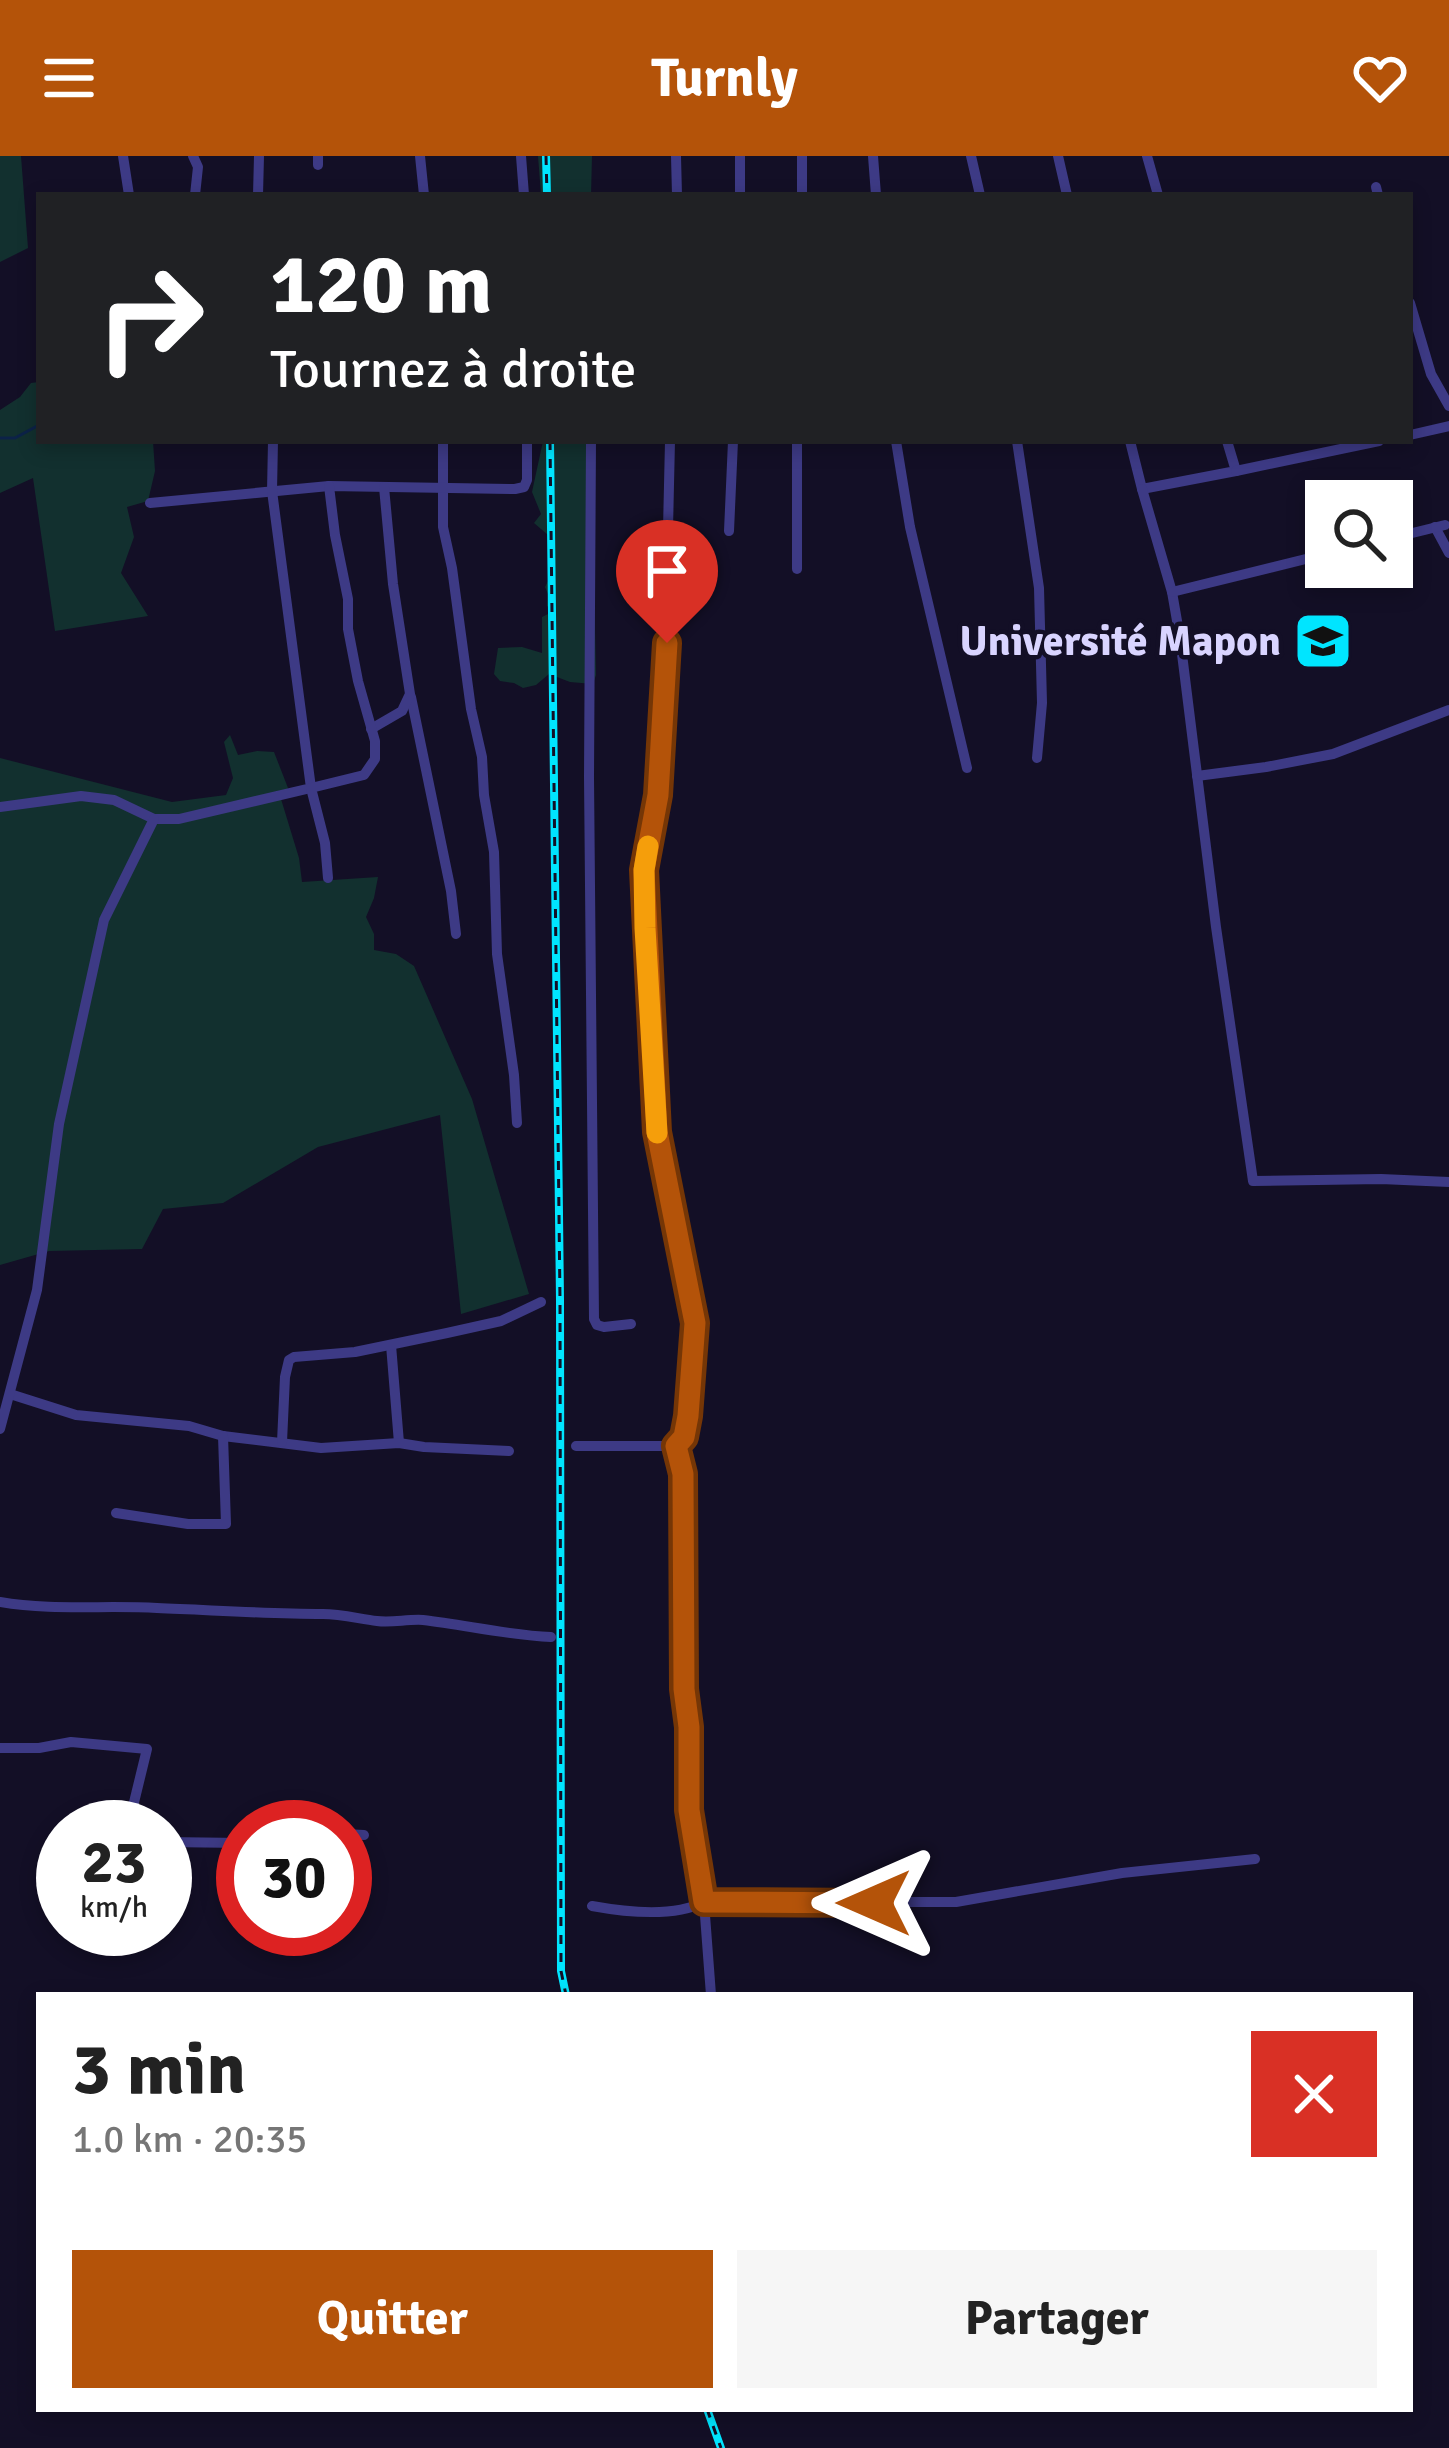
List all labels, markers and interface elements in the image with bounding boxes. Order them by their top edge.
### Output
icon: menu [36,45,102,111]
text: Turnly [651,45,798,112]
icon: heart [1347,45,1413,111]
text: 120 m [270,233,492,337]
icon: right [72,240,228,396]
text: Tournez à droite [270,336,637,403]
map controls [1305,480,1413,588]
button: search [1305,480,1413,588]
pin [616,520,718,643]
icon: arrive [634,538,700,604]
school or university icon: Université Mapon [1292,610,1354,672]
place label: Université Mapon [960,616,1281,667]
speed limit sign: 30 [216,1800,372,1956]
text: 23 [82,1826,146,1900]
position arrow [811,1840,937,1966]
text: km/h [80,1889,148,1926]
text: 3 min [72,2025,246,2114]
button: close [1251,2031,1377,2157]
text: 1.0 km · 20:35 [72,2115,307,2163]
button: Quitter [72,2250,713,2388]
button: Partager [737,2250,1377,2388]

